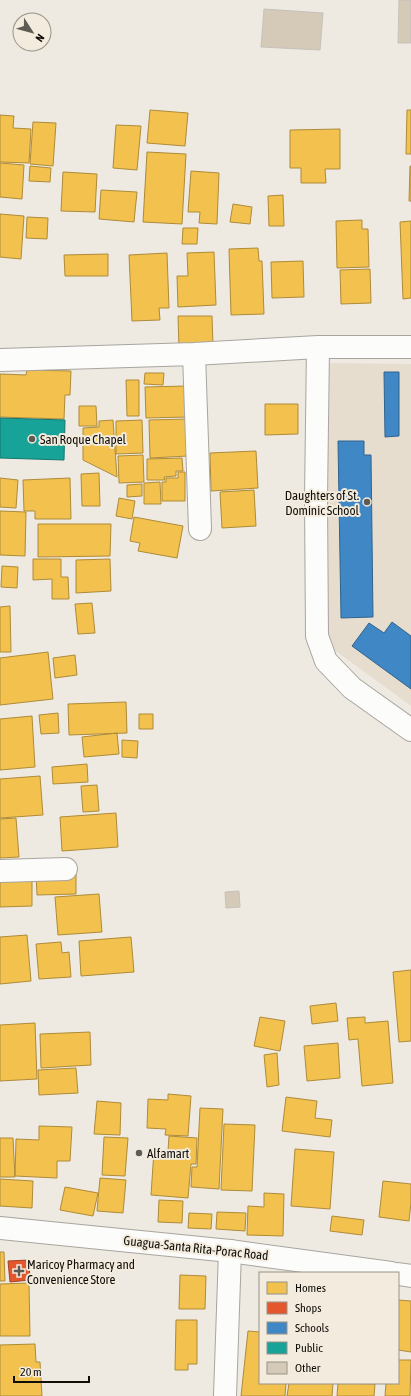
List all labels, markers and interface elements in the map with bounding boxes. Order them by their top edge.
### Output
north arrow [12,12,52,52]
text: N [33,32,47,44]
place label: San Roque Chapel [40,432,127,447]
marker: San Roque Chapel [27,434,37,444]
place label: Daughters of St. Dominic School [285,488,360,518]
marker: Daughters of St. Dominic School [362,497,372,507]
place label: Alfamart [147,1146,190,1161]
marker: Alfamart [134,1148,144,1158]
street label: Guagua-Santa Rita-Porac Road [123,1233,269,1263]
place label: Maricoy Pharmacy and Convenience Store [27,1257,135,1287]
marker: Maricoy Pharmacy and Convenience Store [14,1266,24,1276]
legend [259,1272,399,1384]
text: Homes [295,1281,326,1295]
text: Shops [295,1301,321,1315]
text: Schools [295,1321,329,1335]
text: Public [295,1341,323,1355]
scale bar [14,1358,89,1384]
text: Other [295,1361,321,1375]
text: 20 m [20,1365,42,1379]

